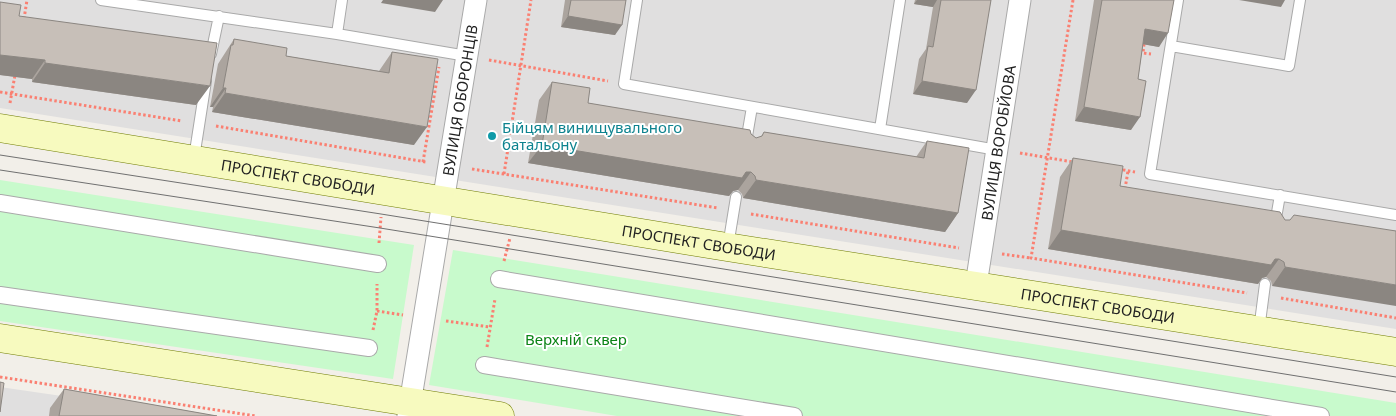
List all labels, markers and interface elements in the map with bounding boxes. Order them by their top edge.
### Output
street label: ВУЛИЦЯ ОБОРОНЦІВ [437,23,482,177]
street label: ВУЛИЦЯ ВОРОБЙОВА [976,63,1020,222]
place label: Бійцям винищувального батальону [502,117,682,154]
marker: Бійцям винищувального батальону [486,130,498,142]
street label: ПРОСПЕКТ СВОБОДИ [220,154,376,199]
street label: ПРОСПЕКТ СВОБОДИ [620,220,777,265]
street label: ПРОСПЕКТ СВОБОДИ [1019,283,1176,327]
park label: Верхній сквер [525,329,627,349]

